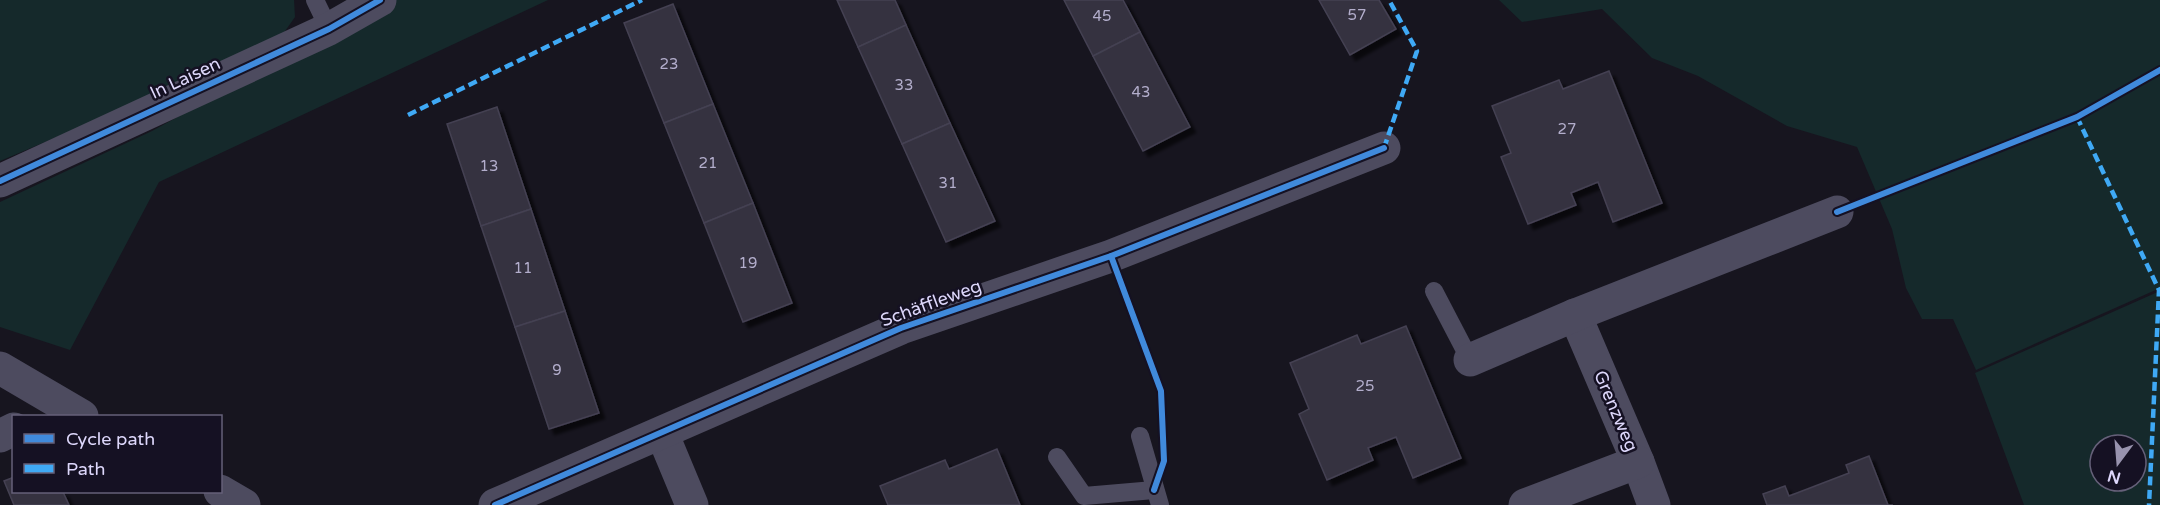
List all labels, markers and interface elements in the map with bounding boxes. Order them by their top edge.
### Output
house number: 57 [1348,6,1366,24]
house number: 45 [1093,7,1111,25]
street label: In Laisen [146,52,224,104]
house number: 23 [660,55,678,73]
house number: 33 [895,76,913,94]
house number: 43 [1132,83,1150,101]
house number: 27 [1558,120,1576,138]
house number: 21 [699,154,717,172]
house number: 13 [480,157,498,175]
house number: 31 [939,174,957,192]
house number: 19 [739,254,757,272]
house number: 11 [514,259,532,277]
street label: Schäffleweg [878,275,984,331]
house number: 9 [552,361,562,379]
street label: Grenzweg [1589,367,1643,455]
house number: 25 [1356,377,1374,395]
legend [12,415,222,493]
text: Cycle path [66,428,155,450]
north arrow [2088,433,2148,493]
text: Path [66,458,105,480]
text: N [2105,465,2123,488]

